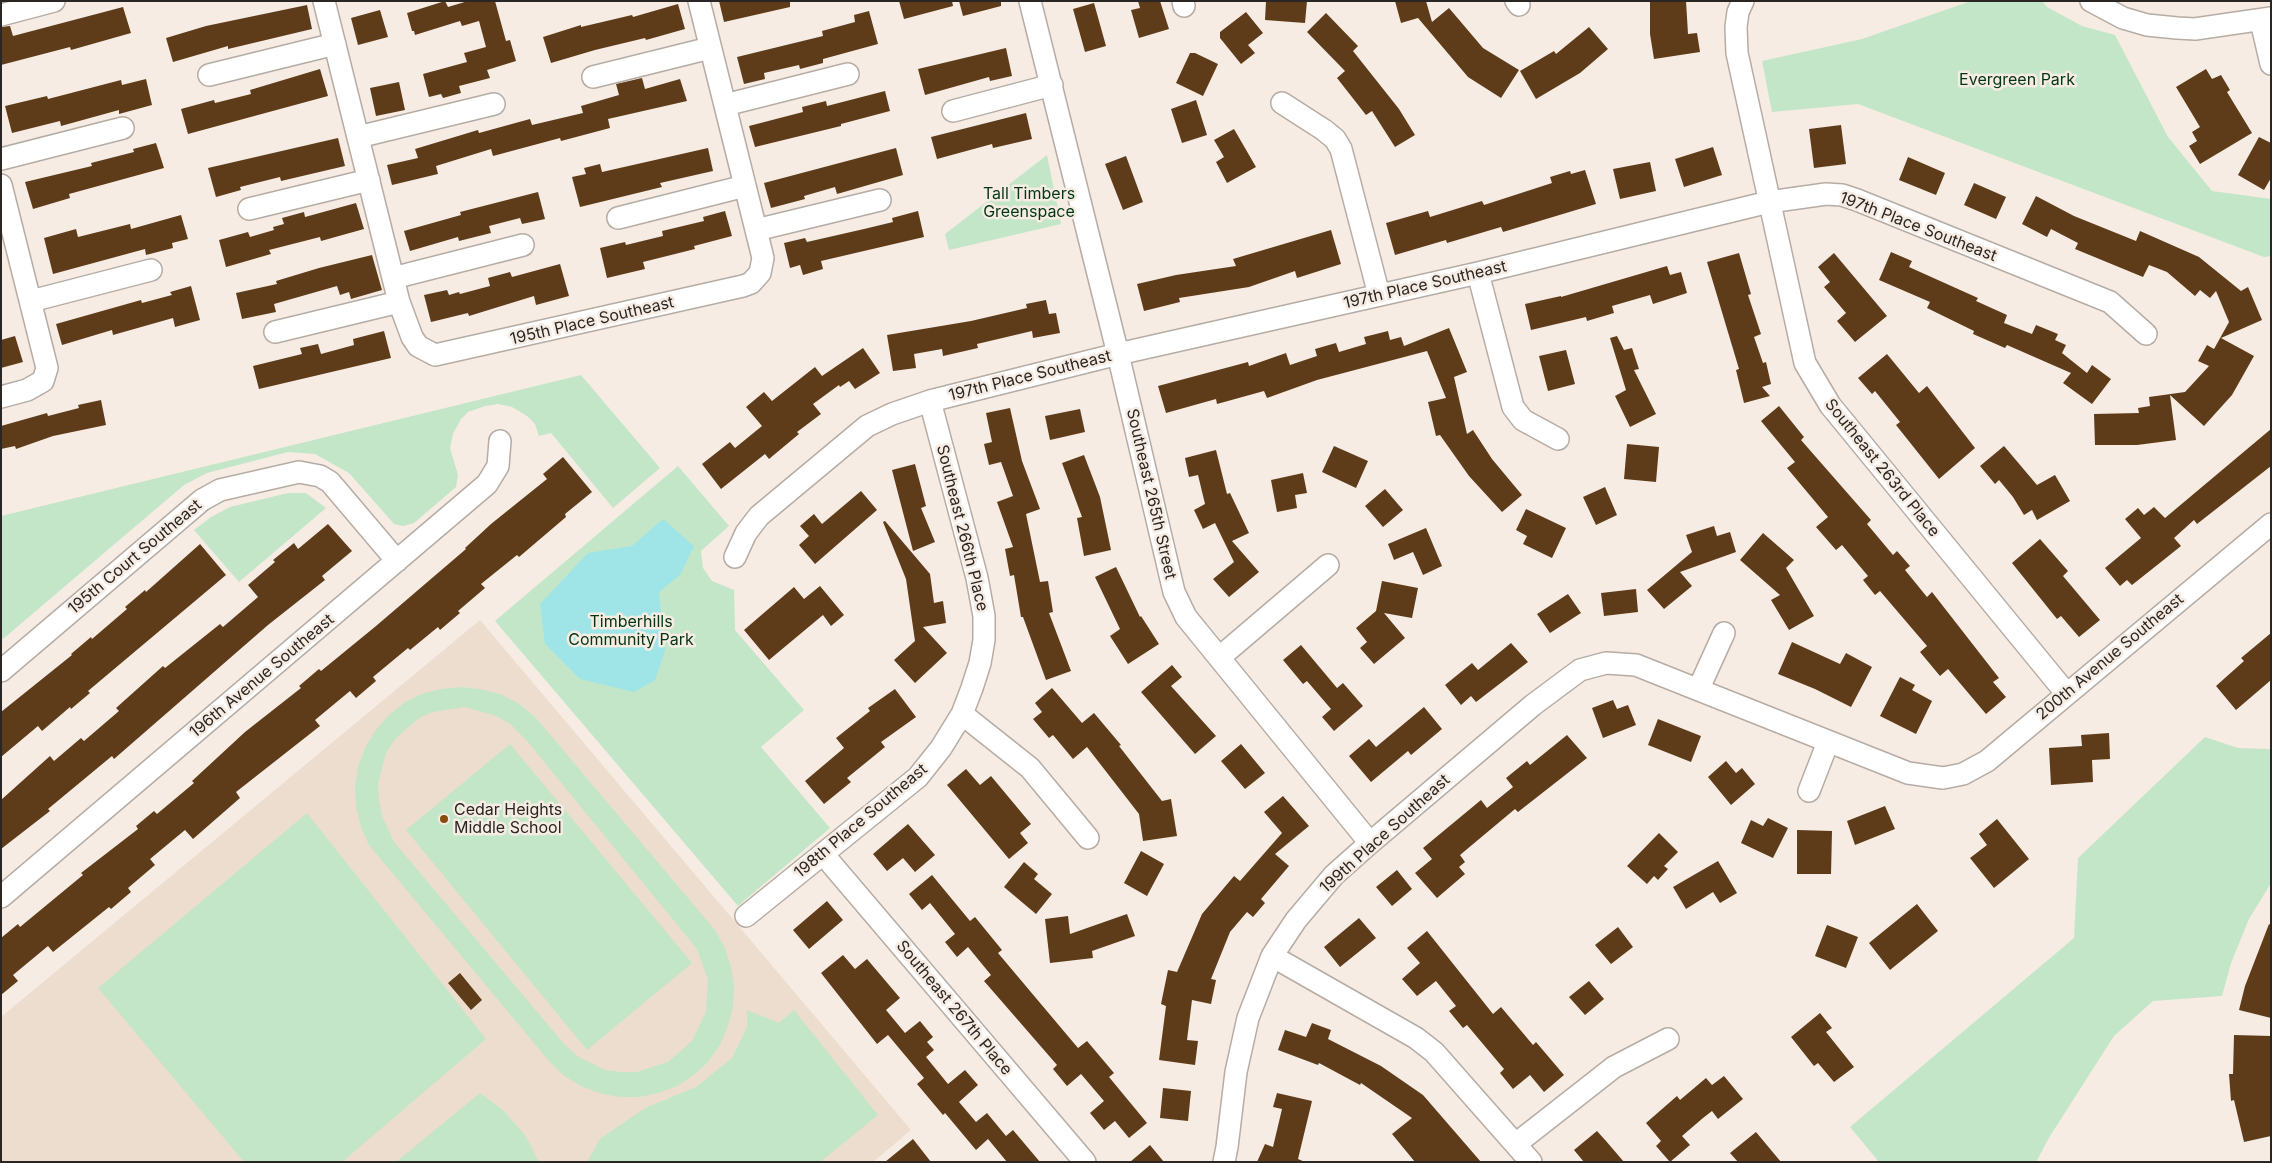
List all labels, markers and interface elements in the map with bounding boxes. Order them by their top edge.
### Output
park label: Evergreen Park [1959,70,2075,90]
park label: Tall Timbers Greenspace [983,184,1075,222]
street label: 197th Place Southeast [1837,188,1999,266]
street label: 197th Place Southeast [1342,257,1508,313]
street label: 195th Place Southeast [508,293,676,349]
street label: 197th Place Southeast [947,347,1113,405]
street label: Southeast 263rd Place [1820,395,1944,541]
street label: Southeast 265th Street [1122,407,1180,581]
street label: Southeast 266th Place [932,443,992,613]
street label: 195th Court Southeast [64,496,206,618]
street label: 200th Avenue Southeast [2032,590,2188,724]
street label: 196th Avenue Southeast [186,610,338,742]
park label: Timberhills Community Park [568,612,694,650]
street label: 198th Place Southeast [791,760,931,882]
street label: 199th Place Southeast [1316,771,1454,897]
place label: Cedar Heights Middle School [454,800,562,838]
marker: Cedar Heights Middle School [438,813,450,825]
street label: Southeast 267th Place [892,937,1016,1079]

